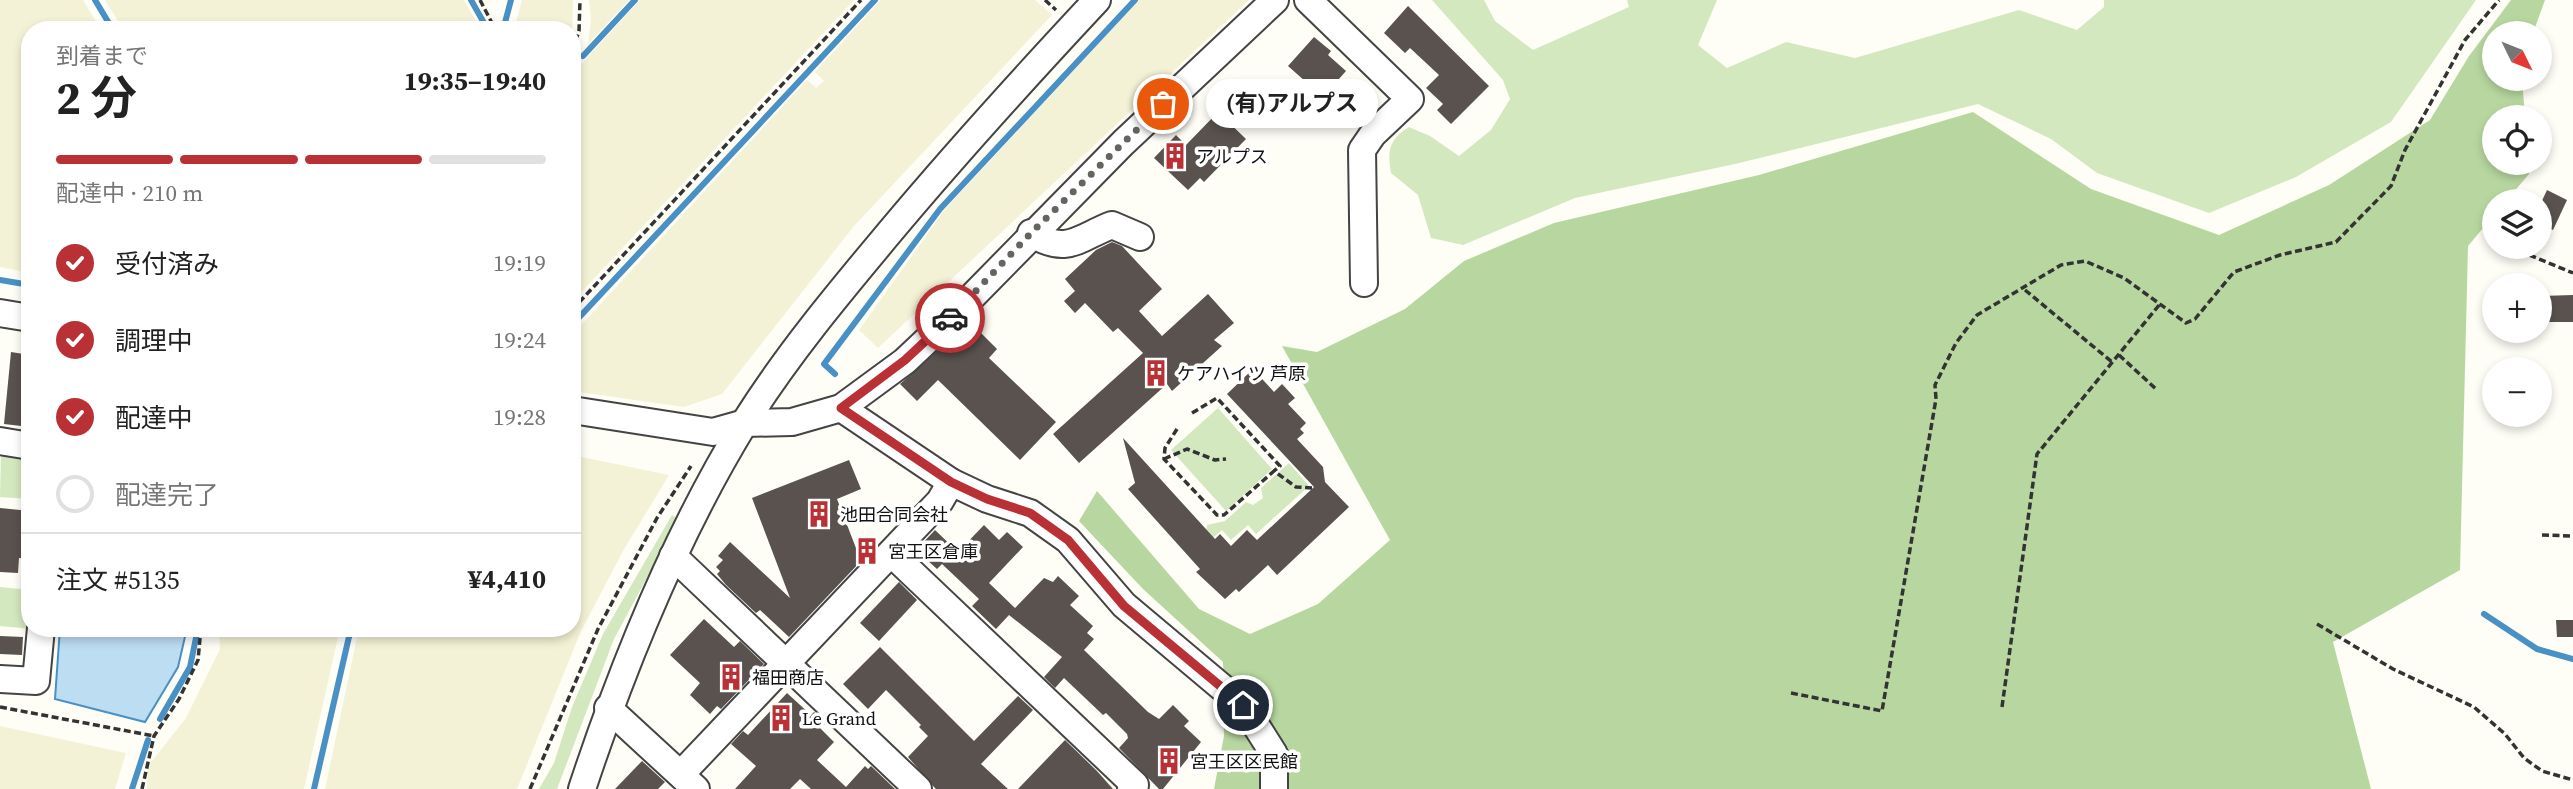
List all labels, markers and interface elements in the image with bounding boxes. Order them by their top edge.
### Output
north arrow [2482,21,2552,91]
map controls [2482,21,2552,427]
text: 到着まで [56,40,148,72]
text: 19:35–19:40 [404,63,546,99]
text: 2 分 [56,66,137,129]
pin [1133,74,1193,134]
callout: (有)アルプス [1205,80,1376,128]
icon: bag [1144,85,1182,123]
text: (有)アルプス [1226,87,1358,119]
button: locate [2482,105,2552,175]
building icon: アルプス [1160,141,1190,171]
place label: アルプス [1196,144,1268,169]
text: 配達中 · 210 m [56,177,203,209]
button: layers [2482,189,2552,259]
icon: check [56,244,94,282]
text: 受付済み [115,246,219,282]
text: 19:19 [493,247,546,279]
button: + [2482,273,2552,343]
courier [915,283,985,353]
icon: car [931,299,969,337]
icon: check [56,321,94,359]
text: 調理中 [115,323,193,359]
text: 19:24 [493,324,546,356]
button: − [2482,357,2552,427]
building icon: ケアハイツ 芦原 [1141,358,1171,388]
place label: ケアハイツ 芦原 [1177,361,1306,386]
icon: check [56,398,94,436]
text: 配達中 [115,400,193,436]
text: 19:28 [493,401,546,433]
text: 配達完了 [115,477,219,513]
building icon: 池田合同会社 [804,499,834,529]
place label: 池田合同会社 [840,502,948,527]
building icon: 宮王区倉庫 [852,536,882,566]
place label: 宮王区倉庫 [888,539,978,564]
text: ¥4,410 [468,561,546,597]
text: 注文 #5135 [56,562,180,598]
building icon: 福田商店 [716,662,746,692]
place label: 福田商店 [752,665,824,690]
pin [1213,675,1273,735]
icon: home [1224,686,1262,724]
building icon: Le Grand [766,703,796,733]
place label: Le Grand [802,706,876,731]
building icon: 宮王区区民館 [1154,746,1184,776]
place label: 宮王区区民館 [1190,749,1298,774]

